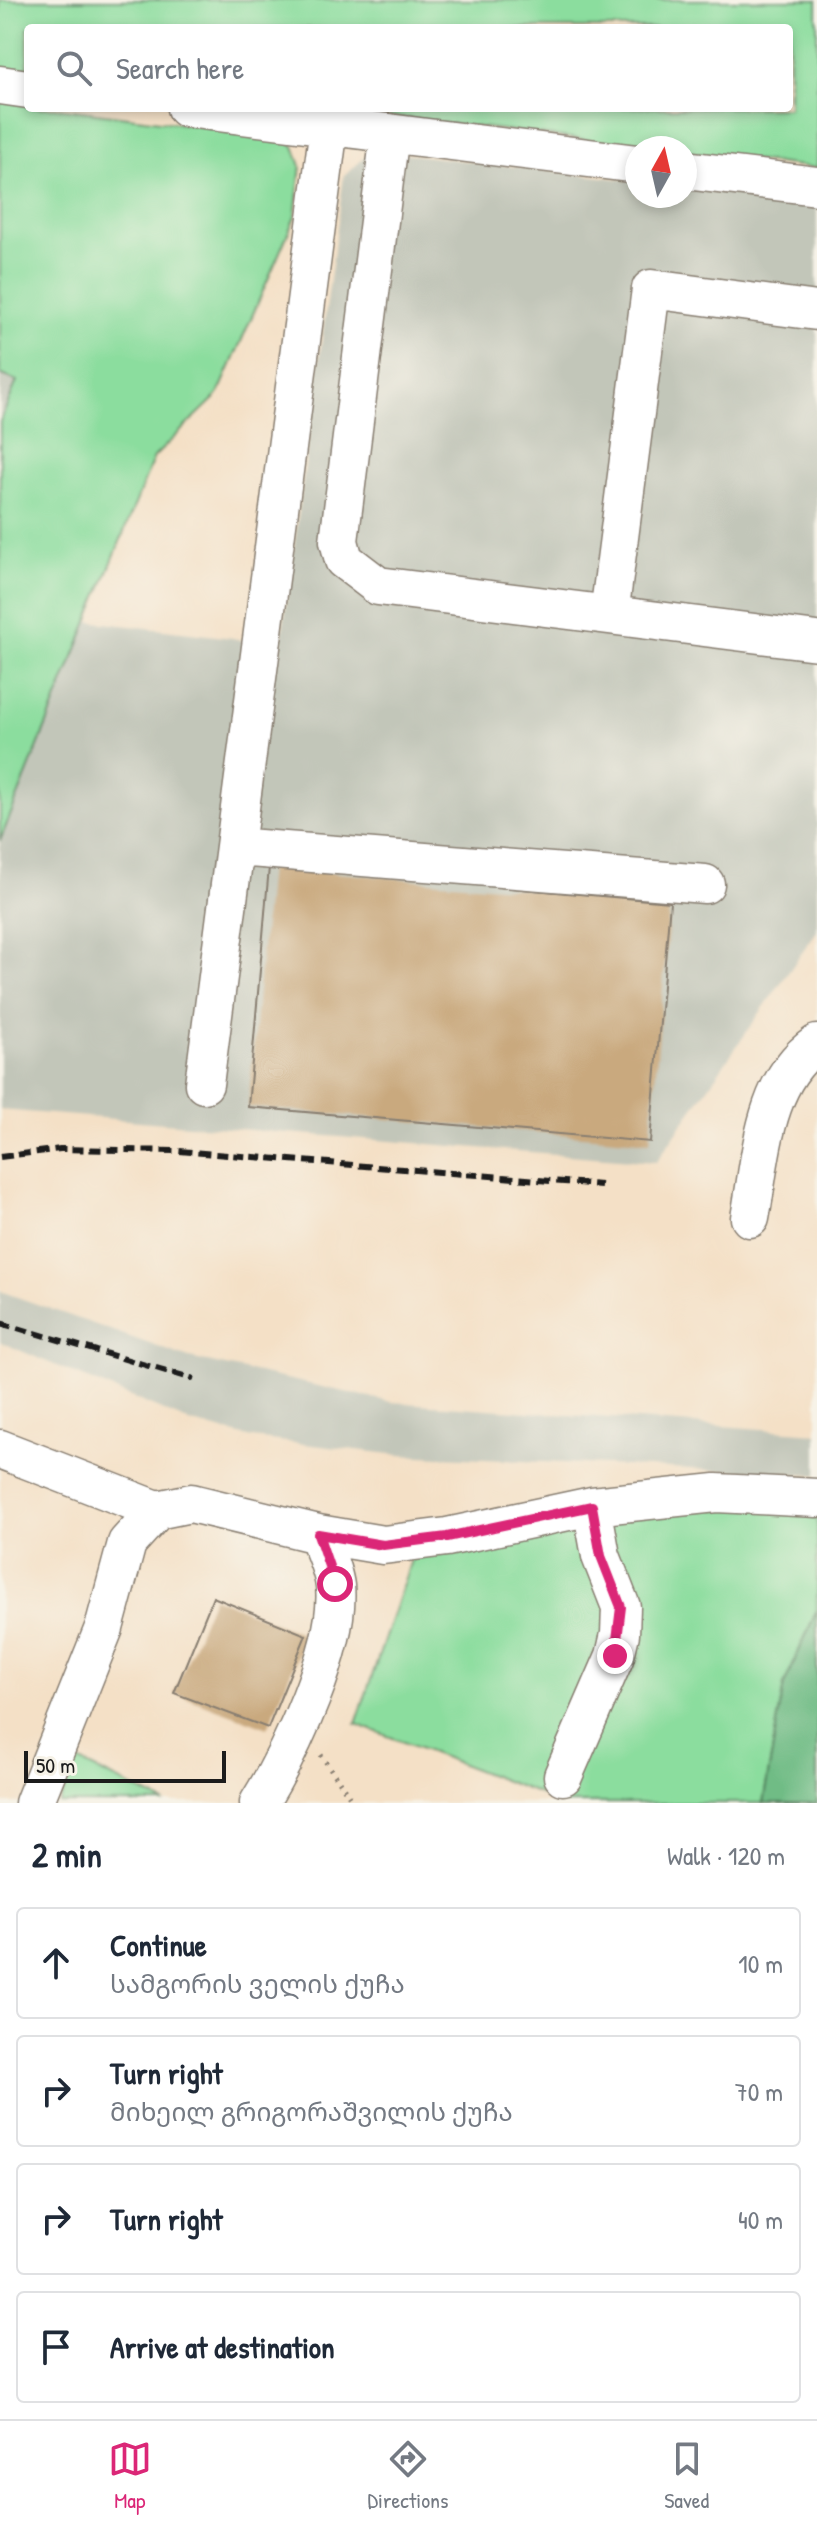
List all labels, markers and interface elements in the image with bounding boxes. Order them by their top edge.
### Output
search box [24,24,793,112]
icon: search [52,46,96,90]
text: Search here [116,48,244,88]
north arrow [625,136,697,208]
route start [317,1566,353,1602]
route end [597,1638,633,1674]
scale bar [24,1747,226,1783]
text: 50 m [36,1750,75,1780]
text: 2 min [32,1832,102,1878]
text: Walk · 120 m [667,1838,785,1873]
text: Continue [110,1925,207,1965]
icon: ahead [34,1941,78,1985]
text: 10 m [738,1946,783,1981]
text: სამგორის ველის ქუჩა [110,1966,405,2001]
text: Turn right [110,2053,223,2093]
icon: right [34,2069,78,2113]
text: 70 m [735,2074,783,2109]
text: მიხეილ გრიგორაშვილის ქუჩა [110,2094,513,2129]
icon: right [34,2197,78,2241]
text: Turn right [110,2199,223,2239]
text: 40 m [738,2202,783,2237]
icon: arrive [34,2325,78,2369]
text: Arrive at destination [110,2327,335,2367]
tab: Map [108,2437,152,2515]
tab: Directions [368,2437,449,2515]
tab: Saved [664,2437,709,2515]

